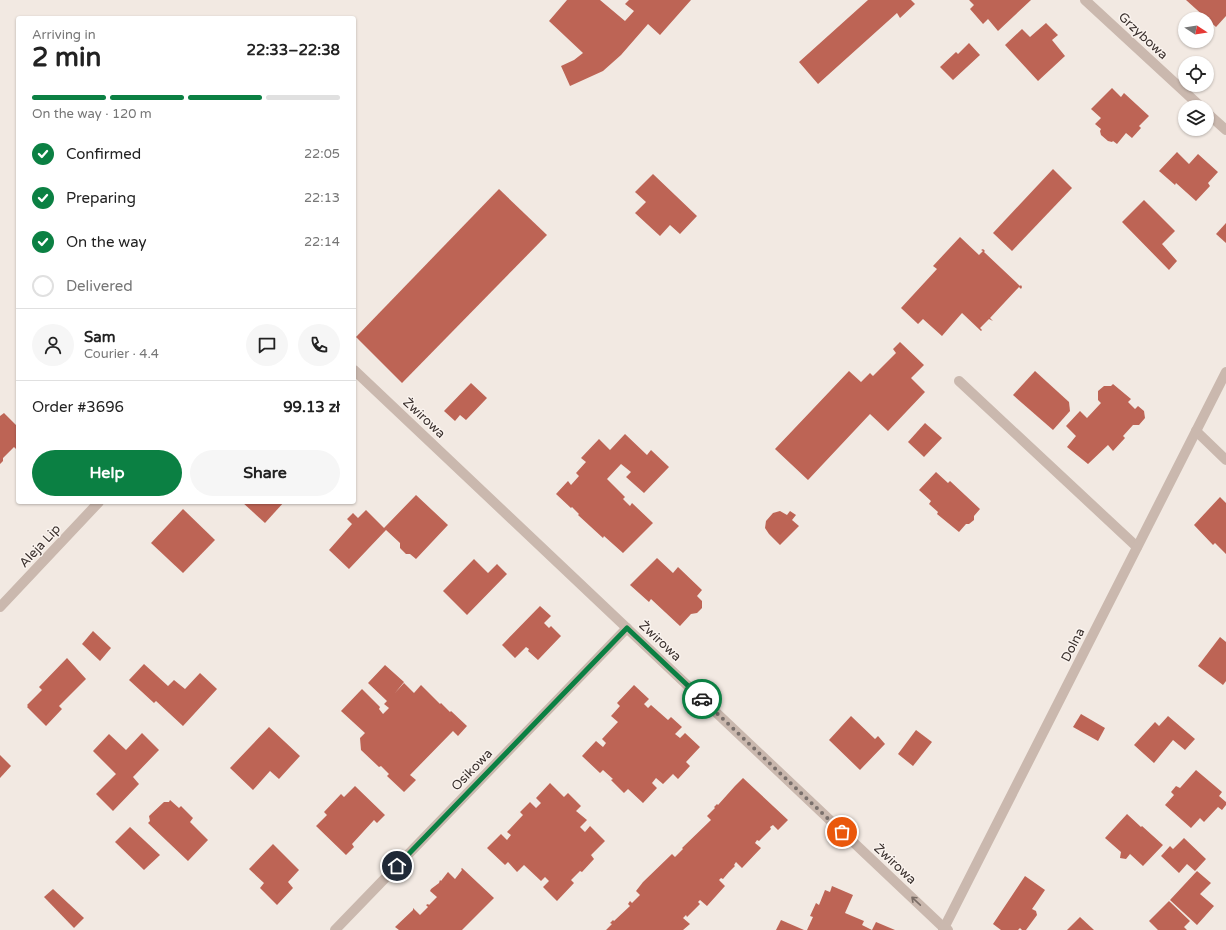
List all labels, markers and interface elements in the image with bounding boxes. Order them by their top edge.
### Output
street label: Grzybowa [1115,9,1171,63]
north arrow [1178,12,1214,48]
map controls [1178,12,1214,136]
text: Arriving in [32,27,96,43]
text: 22:33–22:38 [247,41,340,59]
text: 2 min [32,42,101,73]
button: locate [1178,56,1214,92]
button: layers [1178,100,1214,136]
text: On the way · 120 m [32,106,152,122]
icon: check [32,143,54,165]
text: Confirmed [66,145,141,163]
text: 22:05 [304,146,340,162]
icon: check [32,187,54,209]
text: Preparing [66,189,136,207]
text: 22:13 [304,190,340,206]
icon: check [32,231,54,253]
text: On the way [66,233,146,251]
text: 22:14 [304,234,340,250]
text: Delivered [66,277,133,295]
button: person [32,324,74,366]
button: chat [246,324,288,366]
button: phone [298,324,340,366]
text: Sam [84,328,115,346]
text: Courier · 4.4 [84,346,159,362]
street label: Żwirowa [400,394,448,442]
text: Order #3696 [32,398,124,416]
text: 99.13 zł [283,398,340,416]
button: Help [32,450,182,496]
button: Share [190,450,340,496]
street label: Aleja Lip [16,521,64,571]
street label: Żwirowa [636,617,684,665]
street label: Dolna [1058,625,1088,665]
courier [682,679,722,719]
icon: car [691,688,713,710]
street label: Osikowa [448,746,496,794]
pin [825,815,859,849]
icon: bag [831,821,853,843]
street label: Żwirowa [871,840,919,888]
pin [380,849,414,883]
icon: home [386,855,408,877]
one-way arrow [911,897,921,906]

